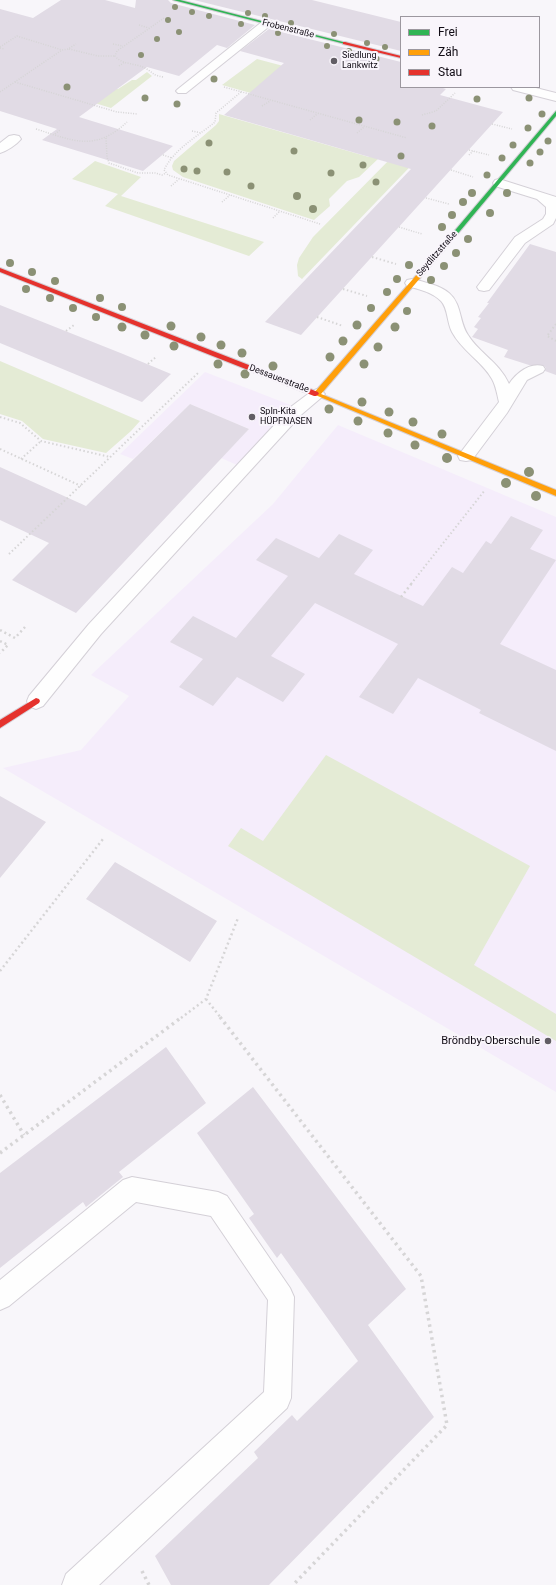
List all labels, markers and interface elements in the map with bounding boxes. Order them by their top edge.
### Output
legend [400,16,540,88]
street label: Frobenstraße [261,17,315,41]
text: Frei [438,25,458,39]
text: Zäh [438,45,458,59]
place label: Siedlung Lankwitz [342,51,378,72]
marker: Siedlung Lankwitz [329,56,339,66]
text: Stau [438,65,462,79]
street label: Seydlitzstraße [414,229,460,279]
street label: Dessauerstraße [248,363,310,395]
place label: SpIn-Kita HÜPFNASEN [260,407,312,428]
marker: SpIn-Kita HÜPFNASEN [247,412,257,422]
place label: Bröndby-Oberschule [441,1034,540,1048]
marker: Bröndby-Oberschule [543,1036,553,1046]

